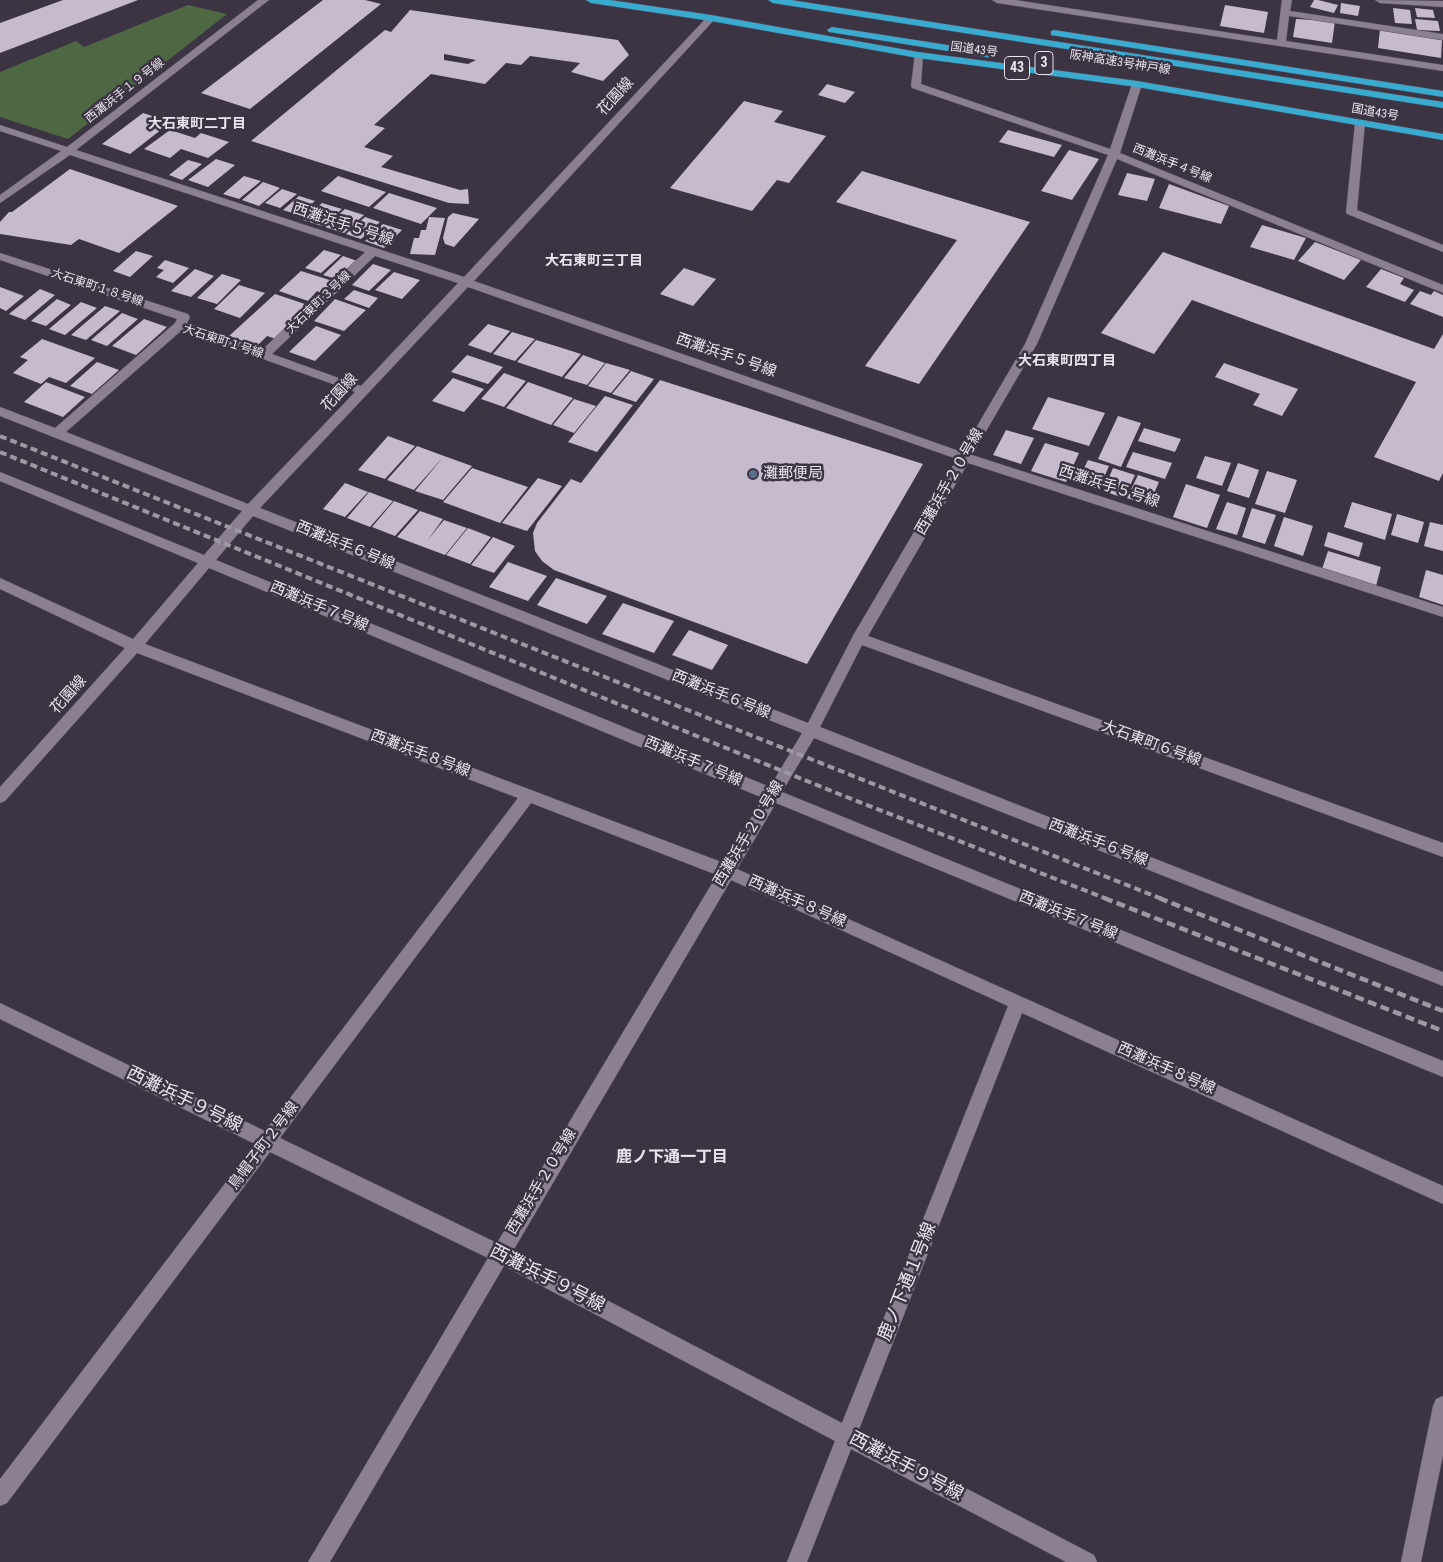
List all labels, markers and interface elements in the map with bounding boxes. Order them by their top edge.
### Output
street label: 国道43号 [949,40,999,60]
street label: 阪神高速3号神戸線 [1069,48,1171,78]
road number: 3 [1035,52,1053,74]
street label: 西灘浜手１９号線 [83,56,167,126]
road number: 43 [1004,56,1030,80]
street label: 花園線 [594,74,638,120]
street label: 国道43号 [1350,102,1400,124]
district label: 大石東町二丁目 [148,116,246,132]
street label: 西灘浜手４号線 [1130,142,1214,186]
street label: 西灘浜手５号線 [290,200,396,250]
district label: 大石東町三丁目 [545,253,643,269]
street label: 大石東町１８号線 [49,266,145,310]
street label: 大石東町３号線 [284,269,354,337]
street label: 大石東町１号線 [181,322,265,362]
street label: 西灘浜手５号線 [673,330,779,382]
district label: 大石東町四丁目 [1018,353,1116,369]
street label: 花園線 [318,370,362,416]
street label: 西灘浜手２０号線 [912,426,988,538]
street label: 西灘浜手５号線 [1056,462,1162,512]
place label: 灘郵便局 [763,465,823,483]
marker: 灘郵便局 [747,468,759,480]
street label: 西灘浜手６号線 [293,518,397,574]
street label: 西灘浜手７号線 [267,578,371,636]
street label: 西灘浜手６号線 [669,667,773,723]
street label: 花園線 [47,672,91,718]
street label: 大石東町６号線 [1099,718,1203,770]
street label: 西灘浜手８号線 [368,727,472,781]
street label: 西灘浜手７号線 [641,733,745,791]
street label: 西灘浜手２０号線 [710,778,788,890]
street label: 西灘浜手６号線 [1046,816,1150,870]
street label: 西灘浜手８号線 [745,872,849,932]
street label: 西灘浜手７号線 [1016,888,1120,944]
street label: 西灘浜手８号線 [1114,1039,1218,1099]
street label: 西灘浜手９号線 [123,1063,245,1137]
street label: 鳥帽子町２号線 [225,1099,303,1193]
street label: 西灘浜手２０号線 [503,1126,581,1238]
district label: 鹿ノ下通一丁目 [616,1148,728,1168]
street label: 鹿ノ下通１号線 [874,1220,942,1344]
street label: 西灘浜手９号線 [486,1241,608,1317]
street label: 西灘浜手９号線 [845,1428,967,1506]

